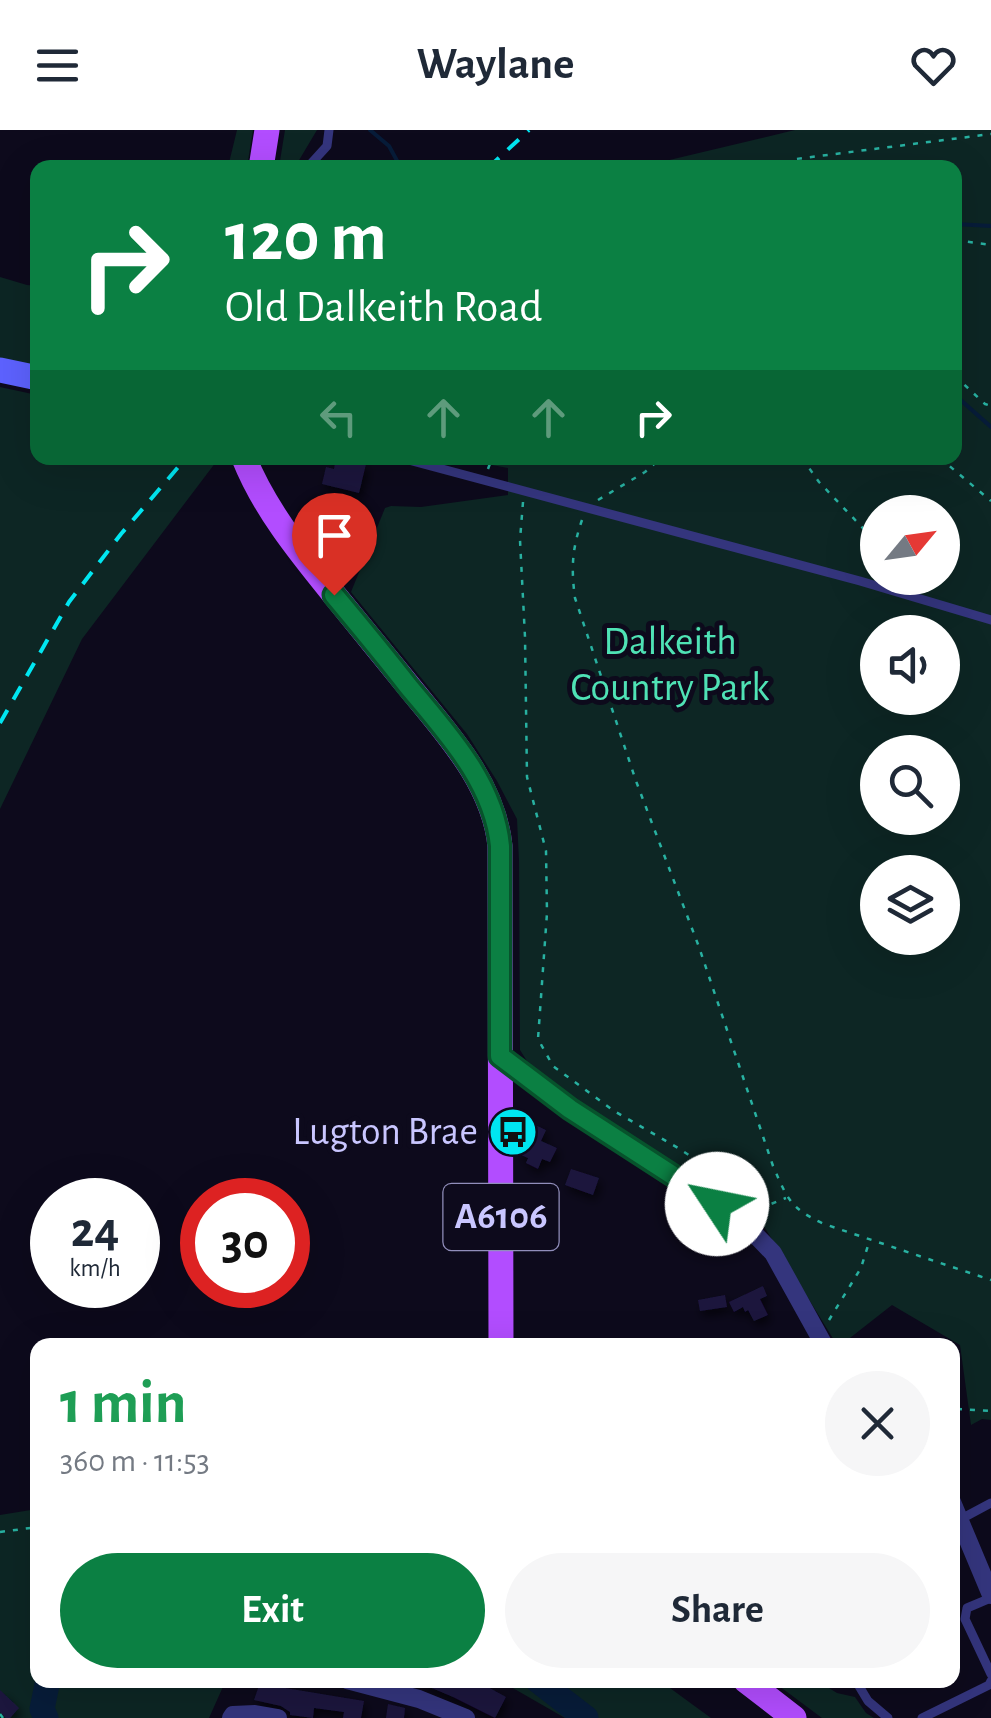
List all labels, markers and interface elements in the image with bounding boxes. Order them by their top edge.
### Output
icon: menu [30,38,85,93]
icon: heart [906,38,961,93]
text: Waylane [417,42,574,87]
icon: right [60,200,190,330]
text: 120 m [225,203,387,273]
text: Old Dalkeith Road [225,285,543,330]
icon: left [311,390,366,445]
icon: ahead [416,390,471,445]
icon: ahead [521,390,576,445]
icon: right [626,390,681,445]
pin [292,493,377,596]
north arrow [860,495,960,595]
map controls [860,495,960,955]
icon: arrive [307,508,362,563]
button: sound [860,615,960,715]
park label: Dalkeith Country Park [570,622,770,708]
button: search [860,735,960,835]
button: layers [860,855,960,955]
bus stop icon: Lugton Brae [487,1106,539,1158]
place label: Lugton Brae [292,1112,478,1152]
position arrow [665,1152,769,1256]
speed limit sign: 30 [180,1178,310,1308]
road number: A6106 [444,1184,558,1250]
text: 24 [71,1206,119,1256]
text: km/h [69,1256,121,1281]
button: close [825,1371,930,1476]
text: 1 min [60,1374,186,1434]
text: 360 m · 11:53 [60,1445,210,1477]
button: Exit [60,1553,485,1668]
button: Share [505,1553,930,1668]

